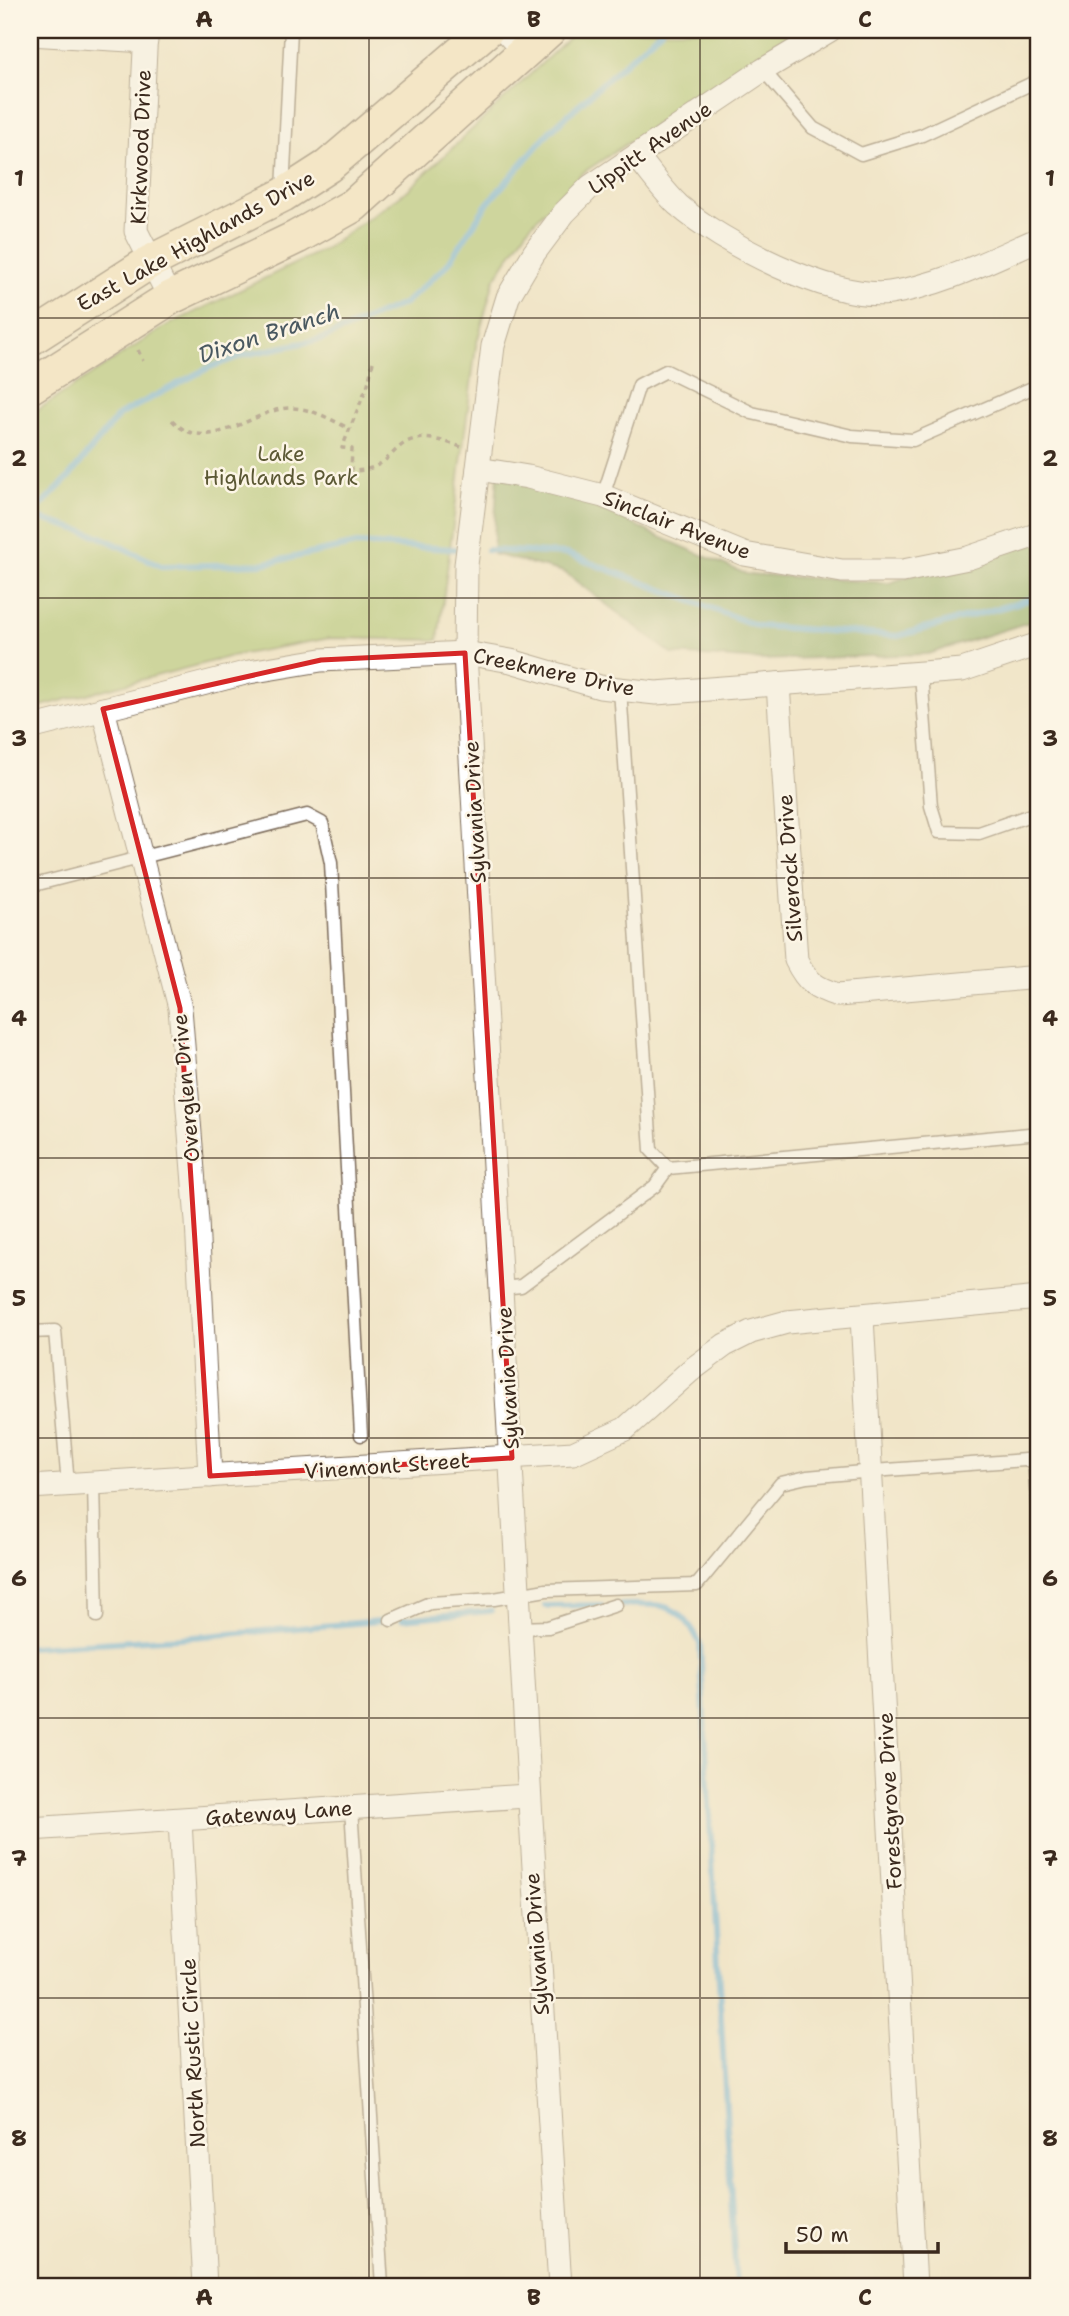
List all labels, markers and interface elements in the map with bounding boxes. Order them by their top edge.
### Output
text: A [195,4,213,34]
text: B [527,4,541,34]
text: C [858,4,872,34]
street label: Kirkwood Drive [124,69,158,225]
street label: Lippitt Avenue [582,95,718,201]
text: 1 [14,163,24,193]
text: 1 [1045,163,1055,193]
street label: East Lake Highlands Drive [72,164,320,318]
water label: Dixon Branch [194,296,344,370]
park label: Lake Highlands Park [204,440,358,492]
text: 2 [11,443,27,473]
text: 2 [1042,443,1058,473]
street label: Sinclair Avenue [599,484,755,566]
street label: Creekmere Drive [471,641,637,703]
text: 3 [11,723,27,753]
text: 3 [1042,723,1058,753]
street label: Sylvania Drive [457,740,493,884]
street label: Silverock Drive [771,793,809,943]
text: 4 [11,1003,27,1033]
text: 4 [1042,1003,1058,1033]
street label: Overglen Drive [166,1013,206,1163]
text: 5 [12,1283,26,1313]
text: 5 [1043,1283,1057,1313]
street label: Sylvania Drive [490,1306,526,1450]
street label: Vinemont Street [303,1446,471,1486]
text: 6 [11,1563,27,1593]
text: 6 [1042,1563,1058,1593]
street label: Forestgrove Drive [871,1712,909,1890]
street label: Gateway Lane [204,1794,354,1832]
text: 7 [11,1843,27,1873]
text: 7 [1042,1843,1058,1873]
street label: Sylvania Drive [518,1872,556,2016]
street label: North Rustic Circle [174,1957,212,2149]
text: 8 [11,2123,27,2153]
text: 8 [1042,2123,1058,2153]
scale bar [786,2211,938,2255]
text: 50 m [796,2221,849,2249]
text: A [195,2282,213,2312]
text: B [527,2282,541,2312]
text: C [858,2282,872,2312]

